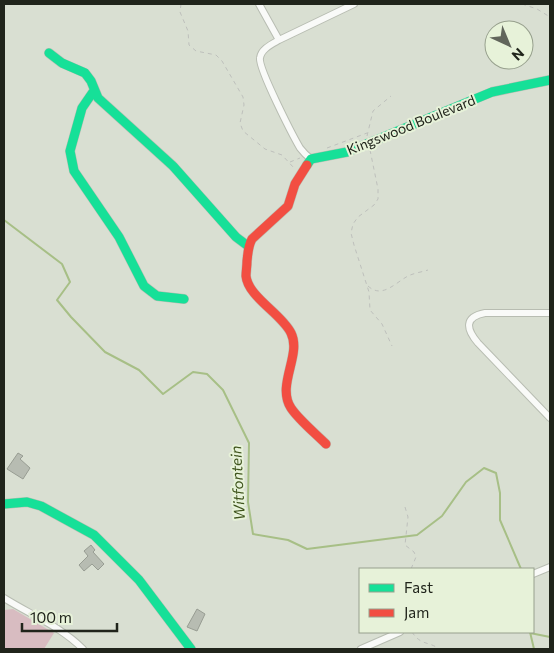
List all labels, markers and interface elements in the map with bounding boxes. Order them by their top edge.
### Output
north arrow [484,20,534,70]
text: N [509,45,528,64]
street label: Kingswood Boulevard [344,91,478,158]
water label: Witfontein [226,445,248,521]
legend [359,568,534,633]
text: Fast [404,578,433,596]
scale bar [22,600,118,632]
text: Jam [404,603,429,621]
text: 100 m [30,608,72,626]

